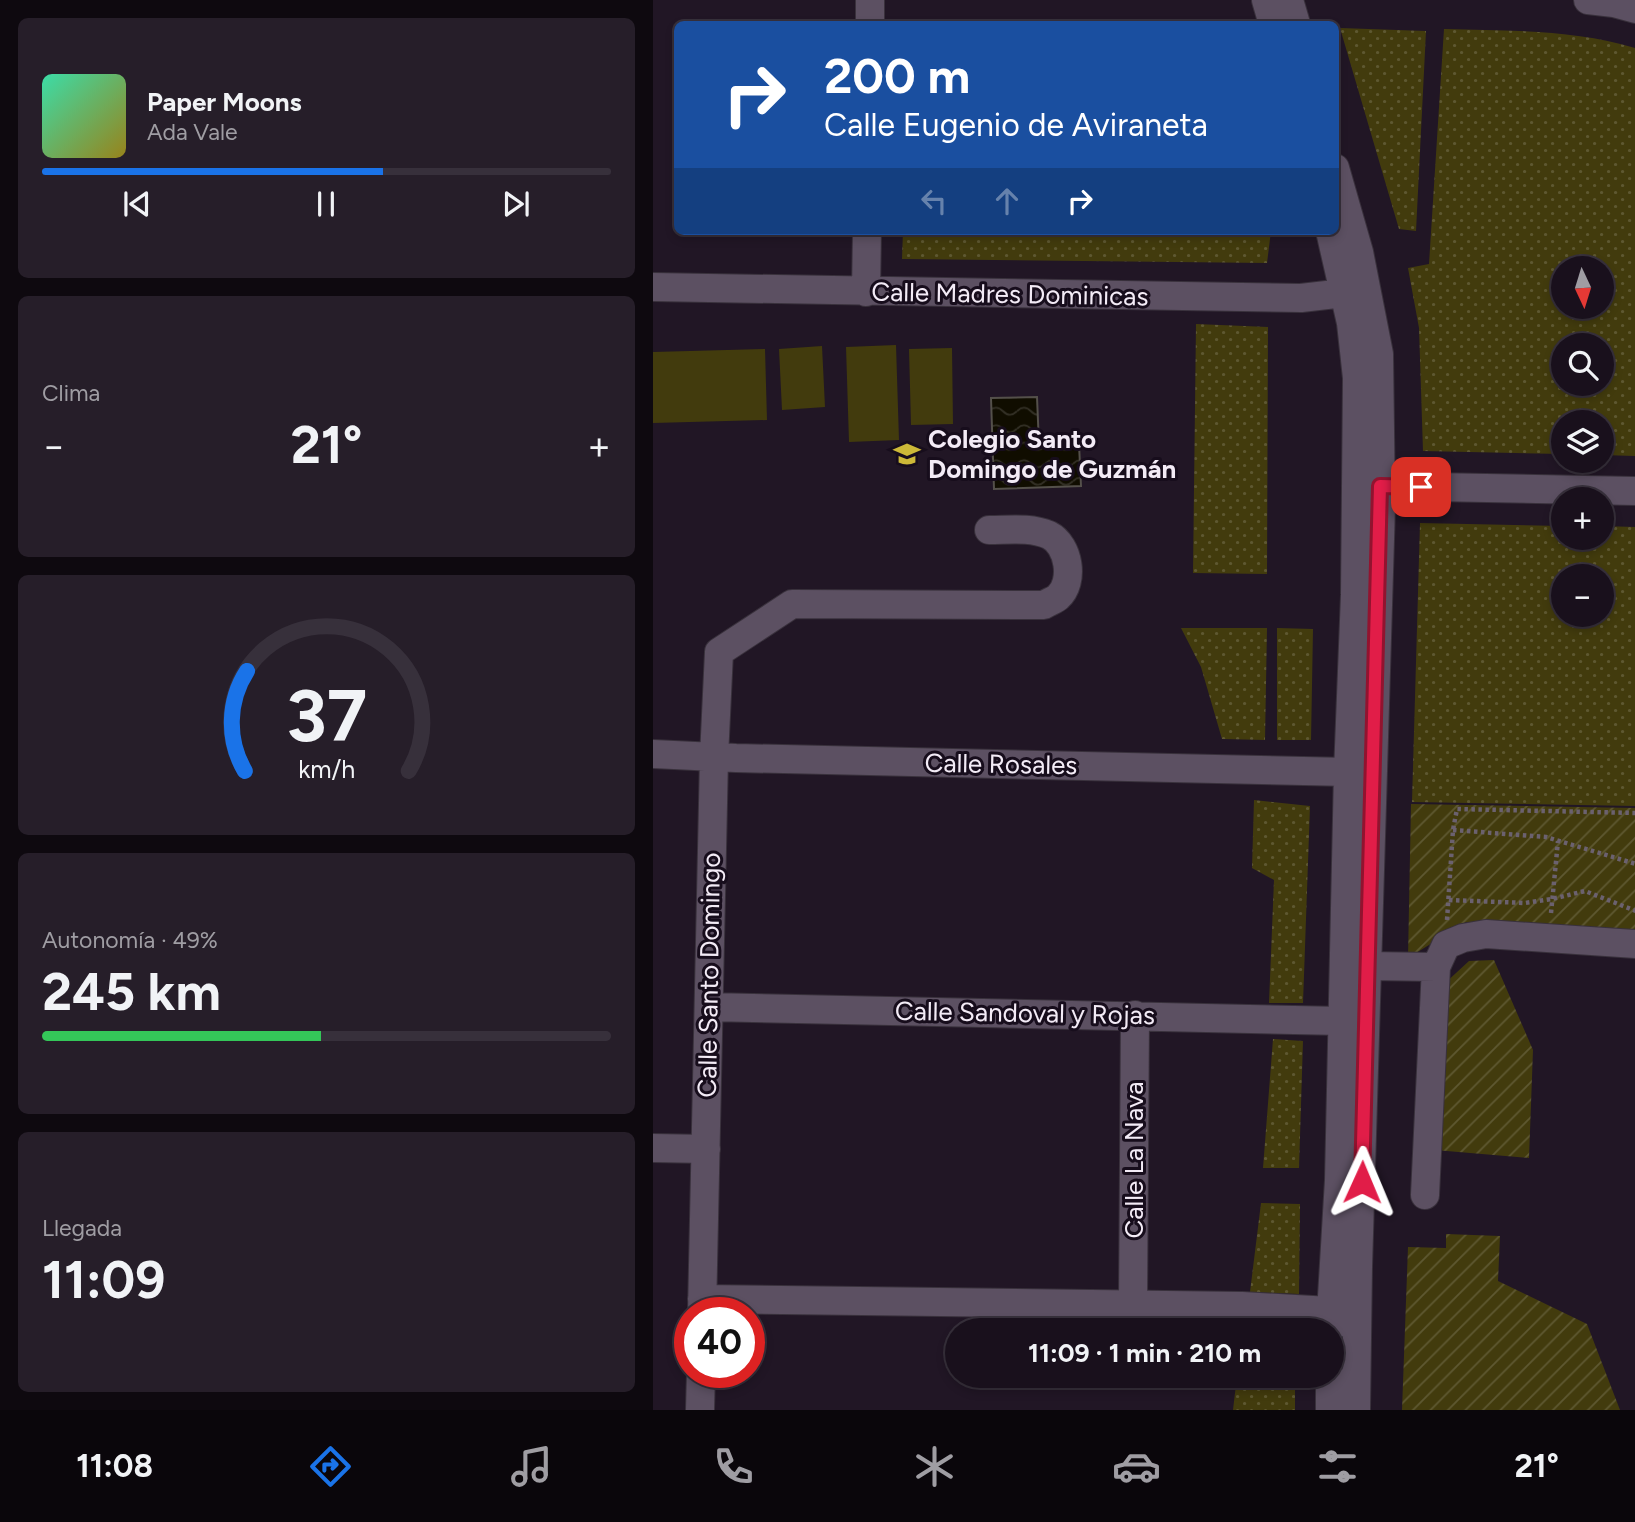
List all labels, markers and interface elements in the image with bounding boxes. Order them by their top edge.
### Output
text: 200 m [824,46,970,105]
icon: right [709,49,800,140]
text: Paper Moons [147,86,302,118]
text: Calle Eugenio de Aviraneta [824,106,1208,144]
text: Ada Vale [147,118,238,146]
icon: left [915,182,953,220]
icon: ahead [988,182,1026,220]
icon: right [1061,182,1099,220]
icon: previous [118,185,156,223]
icon: pause [307,185,345,223]
icon: next [497,185,535,223]
north arrow [1551,256,1614,318]
map controls [1551,256,1614,627]
street label: Calle Madres Dominicas [871,276,1149,312]
button: search [1551,333,1614,396]
text: Clima [42,379,100,407]
button: layers [1551,410,1614,473]
text: 21° [291,414,362,476]
text: − [42,423,66,469]
text: + [587,423,611,469]
place label: Colegio Santo Domingo de Guzmán [928,423,1176,485]
school or university icon: Colegio Santo Domingo de Guzmán [892,439,922,469]
pin [1391,457,1451,517]
icon: arrive [1402,468,1440,506]
button: + [1551,487,1614,550]
button: − [1551,564,1614,627]
text: 37 [286,672,367,759]
street label: Calle Rosales [924,747,1078,781]
text: km/h [298,754,355,784]
street label: Calle Santo Domingo [691,852,727,1098]
text: Autonomía · 49% [42,926,218,954]
text: 245 km [42,961,221,1023]
street label: Calle Sandoval y Rojas [895,995,1155,1031]
street label: Calle La Nava [1118,1082,1150,1238]
position arrow [1325,1145,1399,1219]
text: Llegada [42,1214,122,1242]
text: 11:09 [42,1249,165,1311]
speed limit sign: 40 [674,1297,765,1388]
text: 11:09 · 1 min · 210 m [1028,1337,1261,1369]
icon: directions [306,1442,355,1491]
icon: music [507,1442,556,1491]
icon: phone [709,1442,758,1491]
icon: climate [910,1442,959,1491]
icon: car [1112,1442,1161,1491]
icon: filters [1313,1442,1362,1491]
text: 11:08 [76,1447,153,1485]
text: 21° [1515,1447,1559,1485]

